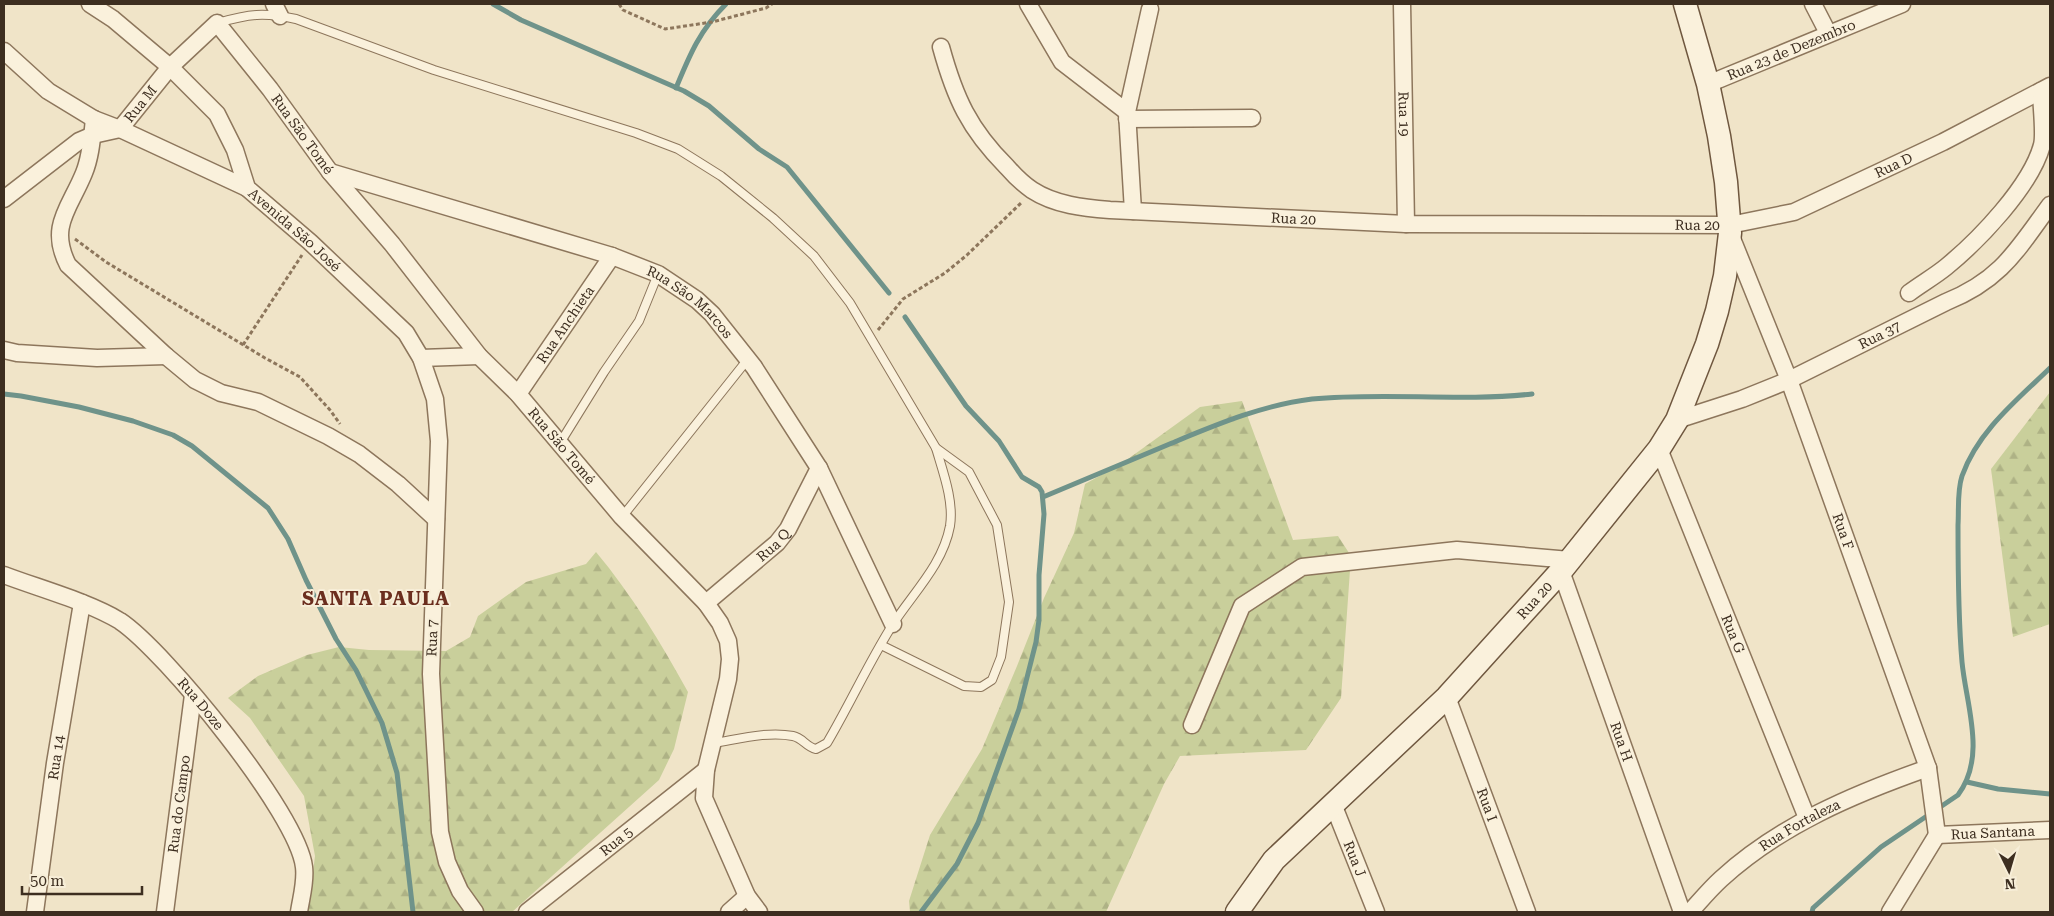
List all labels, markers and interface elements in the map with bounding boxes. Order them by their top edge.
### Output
street label: Rua 23 de Dezembro [1725,16,1858,83]
street label: Rua M [121,82,160,125]
street label: Rua São Tomé [268,91,337,178]
street label: Rua 19 [1396,91,1412,137]
street label: Rua D [1872,149,1915,181]
street label: Avenida São José [245,185,344,275]
street label: Rua 20 [1271,210,1317,228]
street label: Rua 20 [1675,217,1720,233]
street label: Rua São Marcos [645,262,736,342]
street label: Rua Anchieta [533,283,597,366]
street label: Rua 37 [1856,318,1903,352]
street label: Rua São Tomé [525,404,599,488]
street label: Rua F [1829,511,1857,552]
street label: Rua Q [753,525,793,565]
street label: Rua 20 [1514,578,1556,622]
district label: SANTA PAULA [302,587,450,610]
street label: Rua G [1718,612,1748,655]
street label: Rua 7 [423,619,441,657]
street label: Rua Doze [174,674,227,733]
street label: Rua H [1607,720,1636,764]
street label: Rua 14 [45,734,68,781]
street label: Rua do Campo [165,754,193,854]
street label: Rua I [1474,786,1501,824]
street label: Rua Fortaleza [1756,796,1843,854]
street label: Rua 5 [597,823,636,859]
street label: Rua Santana [1951,823,2036,842]
street label: Rua J [1340,839,1369,879]
north arrow [1984,846,2034,896]
scale bar [22,864,142,896]
text: 50 m [30,872,65,890]
text: N [2004,876,2016,892]

